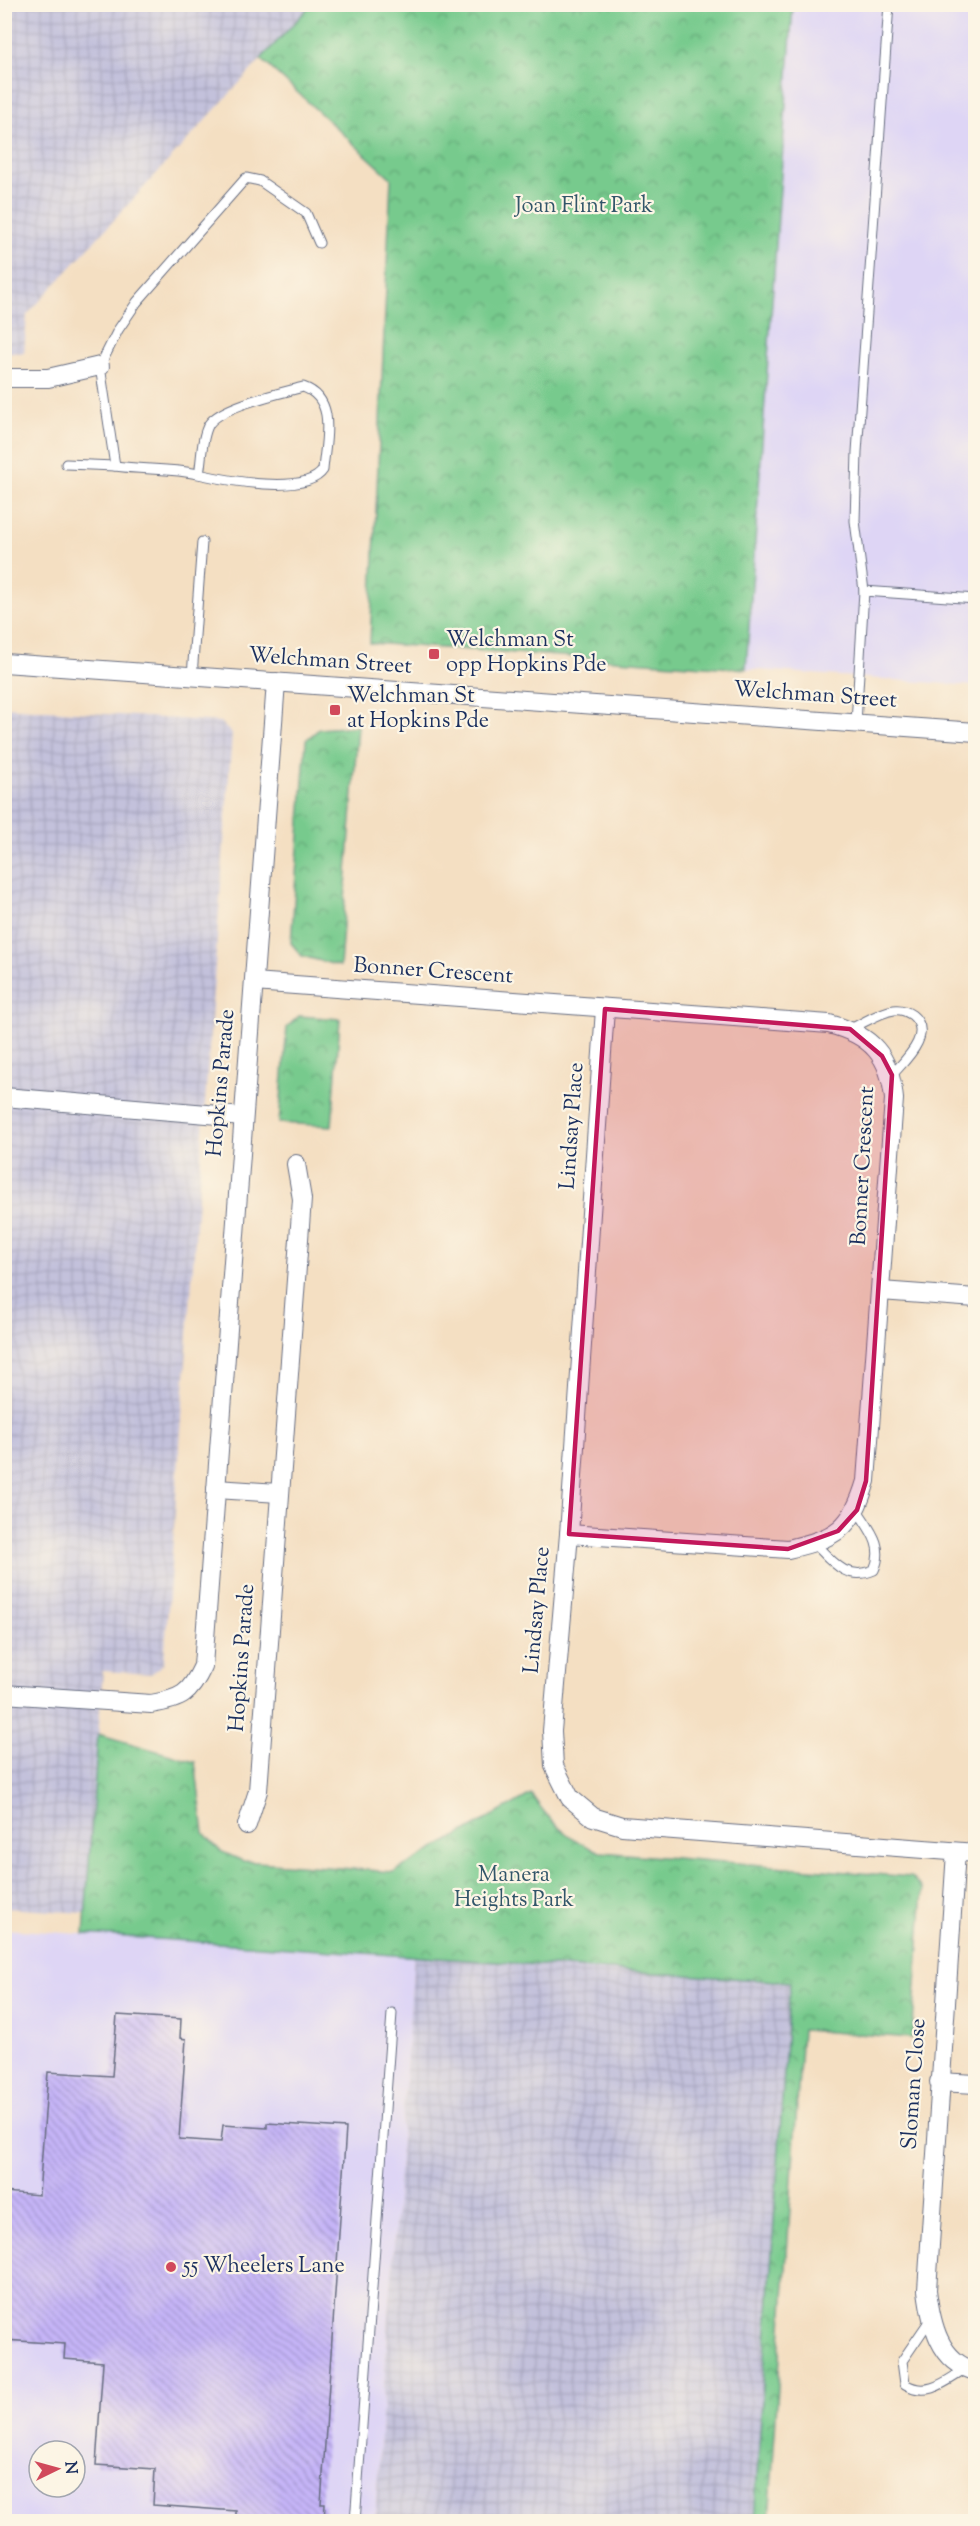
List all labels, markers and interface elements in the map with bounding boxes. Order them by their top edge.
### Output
park label: Joan Flint Park [514,191,653,223]
place label: Welchman St opp Hopkins Pde [446,625,607,682]
street label: Welchman Street [247,640,413,684]
marker: Welchman St opp Hopkins Pde [427,647,441,661]
street label: Welchman Street [732,674,898,718]
place label: Welchman St at Hopkins Pde [347,681,489,738]
marker: Welchman St at Hopkins Pde [328,703,342,717]
street label: Bonner Crescent [352,950,514,994]
street label: Hopkins Parade [200,1008,244,1158]
street label: Lindsay Place [553,1061,593,1191]
street label: Bonner Crescent [844,1085,884,1247]
street label: Lindsay Place [517,1545,559,1675]
street label: Hopkins Parade [222,1583,264,1733]
park label: Manera Heights Park [454,1860,574,1917]
street label: Sloman Close [894,2017,936,2151]
place label: 55 Wheelers Lane [181,2251,345,2283]
marker: 55 Wheelers Lane [164,2260,178,2274]
north arrow [27,2439,87,2499]
text: N [57,2461,81,2475]

